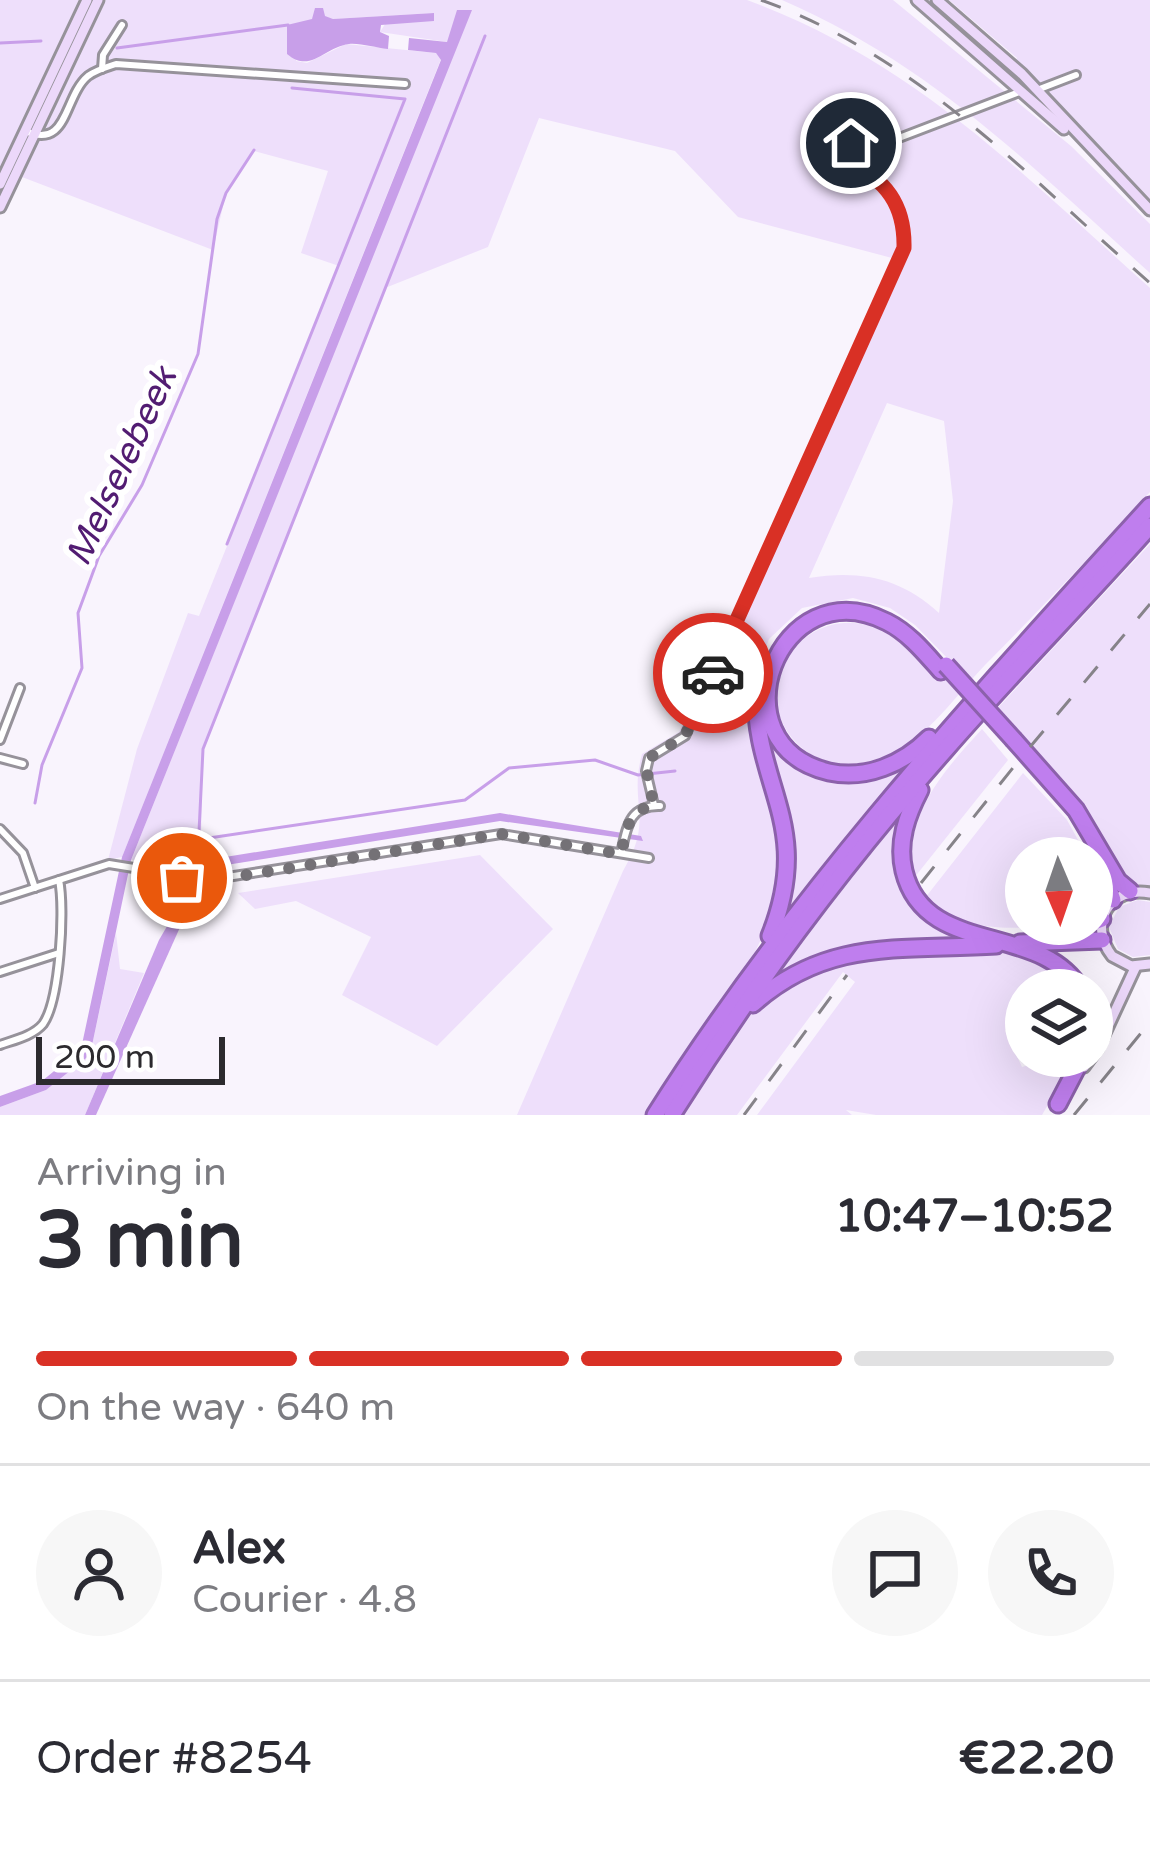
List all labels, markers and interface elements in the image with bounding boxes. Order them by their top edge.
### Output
pin [800,92,902,194]
icon: home [818,110,884,176]
water label: Melselebeek [57,359,187,573]
courier [653,613,773,733]
icon: car [680,640,746,706]
pin [131,827,233,929]
north arrow [1005,837,1113,945]
map controls [1005,837,1113,1077]
icon: bag [149,845,215,911]
button: layers [1005,969,1113,1077]
scale bar [36,1031,225,1084]
text: 200 m [54,1038,155,1077]
text: Arriving in [36,1149,227,1196]
text: 10:47–10:52 [835,1190,1114,1244]
text: 3 min [36,1194,244,1288]
text: On the way · 640 m [36,1384,395,1431]
button: person [36,1510,162,1636]
button: chat [832,1510,958,1636]
button: phone [988,1510,1114,1636]
text: Alex [192,1522,286,1576]
text: Courier · 4.8 [192,1576,417,1623]
text: Order #8254 [36,1732,312,1786]
text: €22.20 [959,1732,1114,1786]

